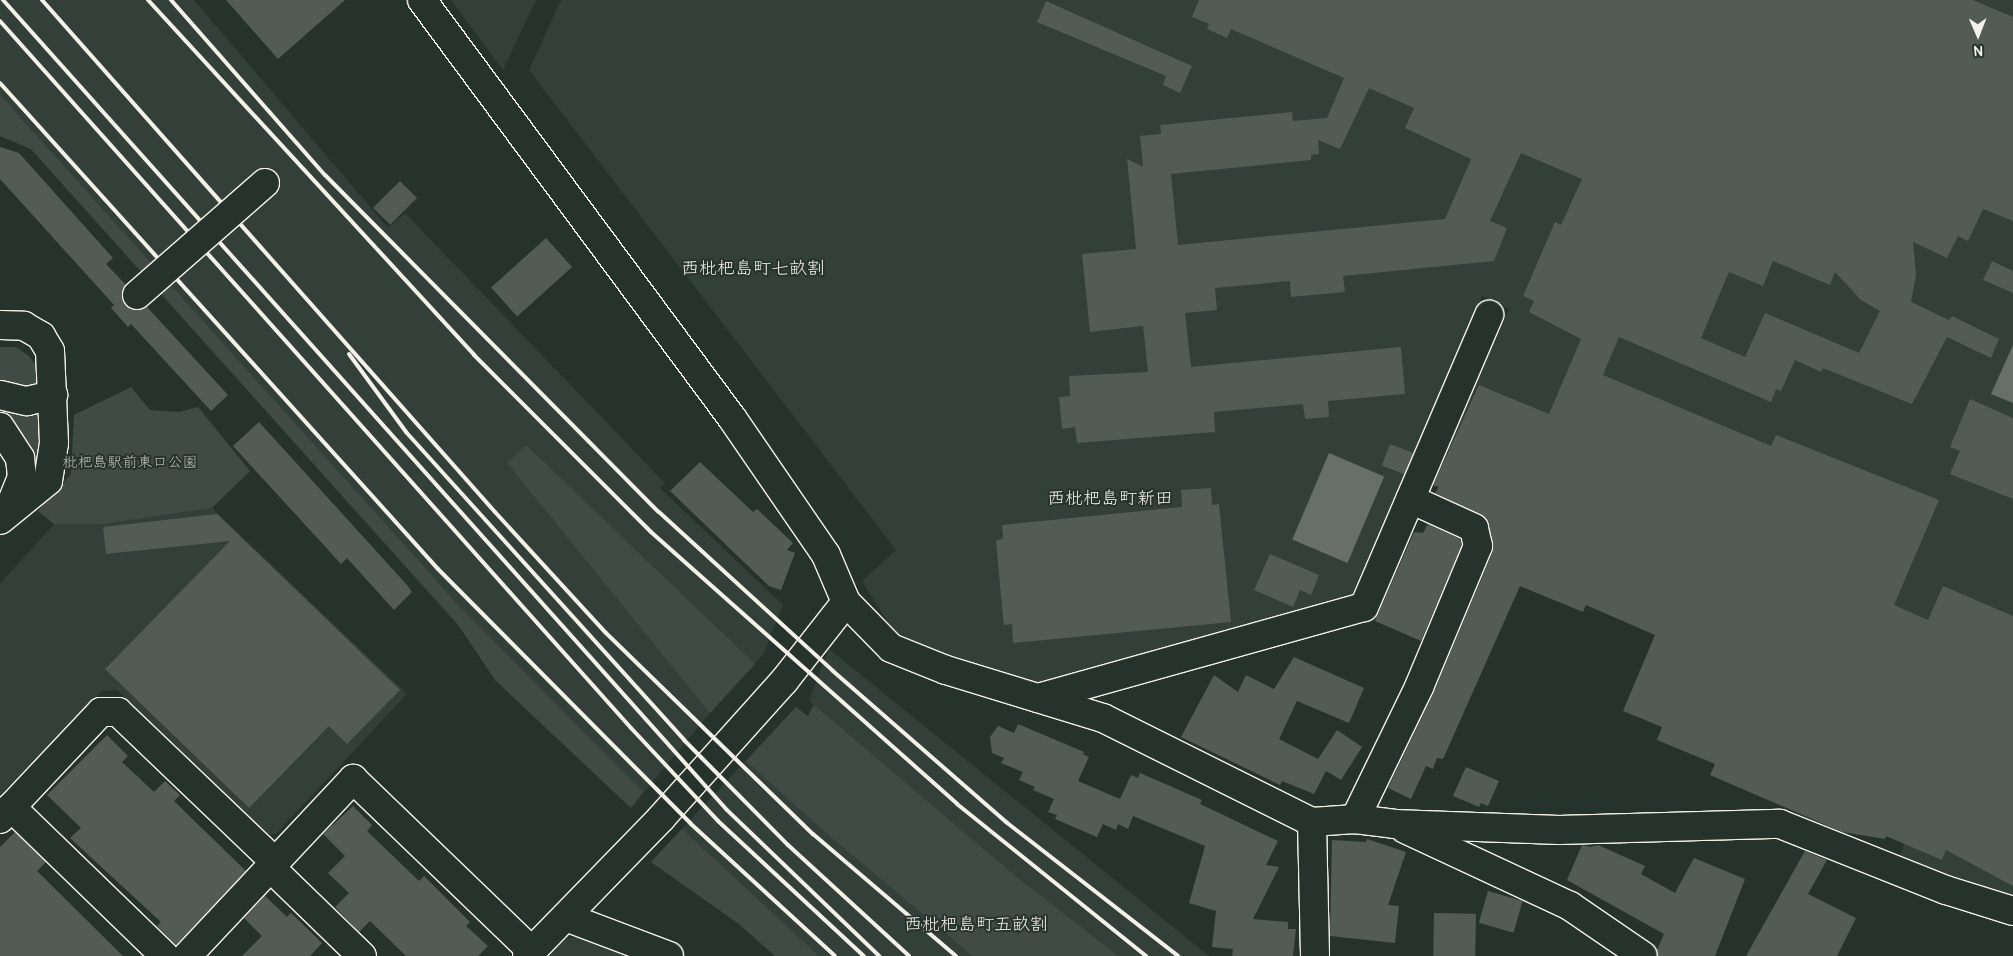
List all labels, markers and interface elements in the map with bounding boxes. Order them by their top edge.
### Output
north arrow [1953,10,2003,60]
text: N [1973,42,1983,59]
district label: 西枇杷島町七畝割 [681,258,825,280]
park label: 枇杷島駅前東口公園 [63,454,197,472]
district label: 西枇杷島町新田 [1047,488,1173,510]
district label: 西枇杷島町五畝割 [904,914,1048,936]

